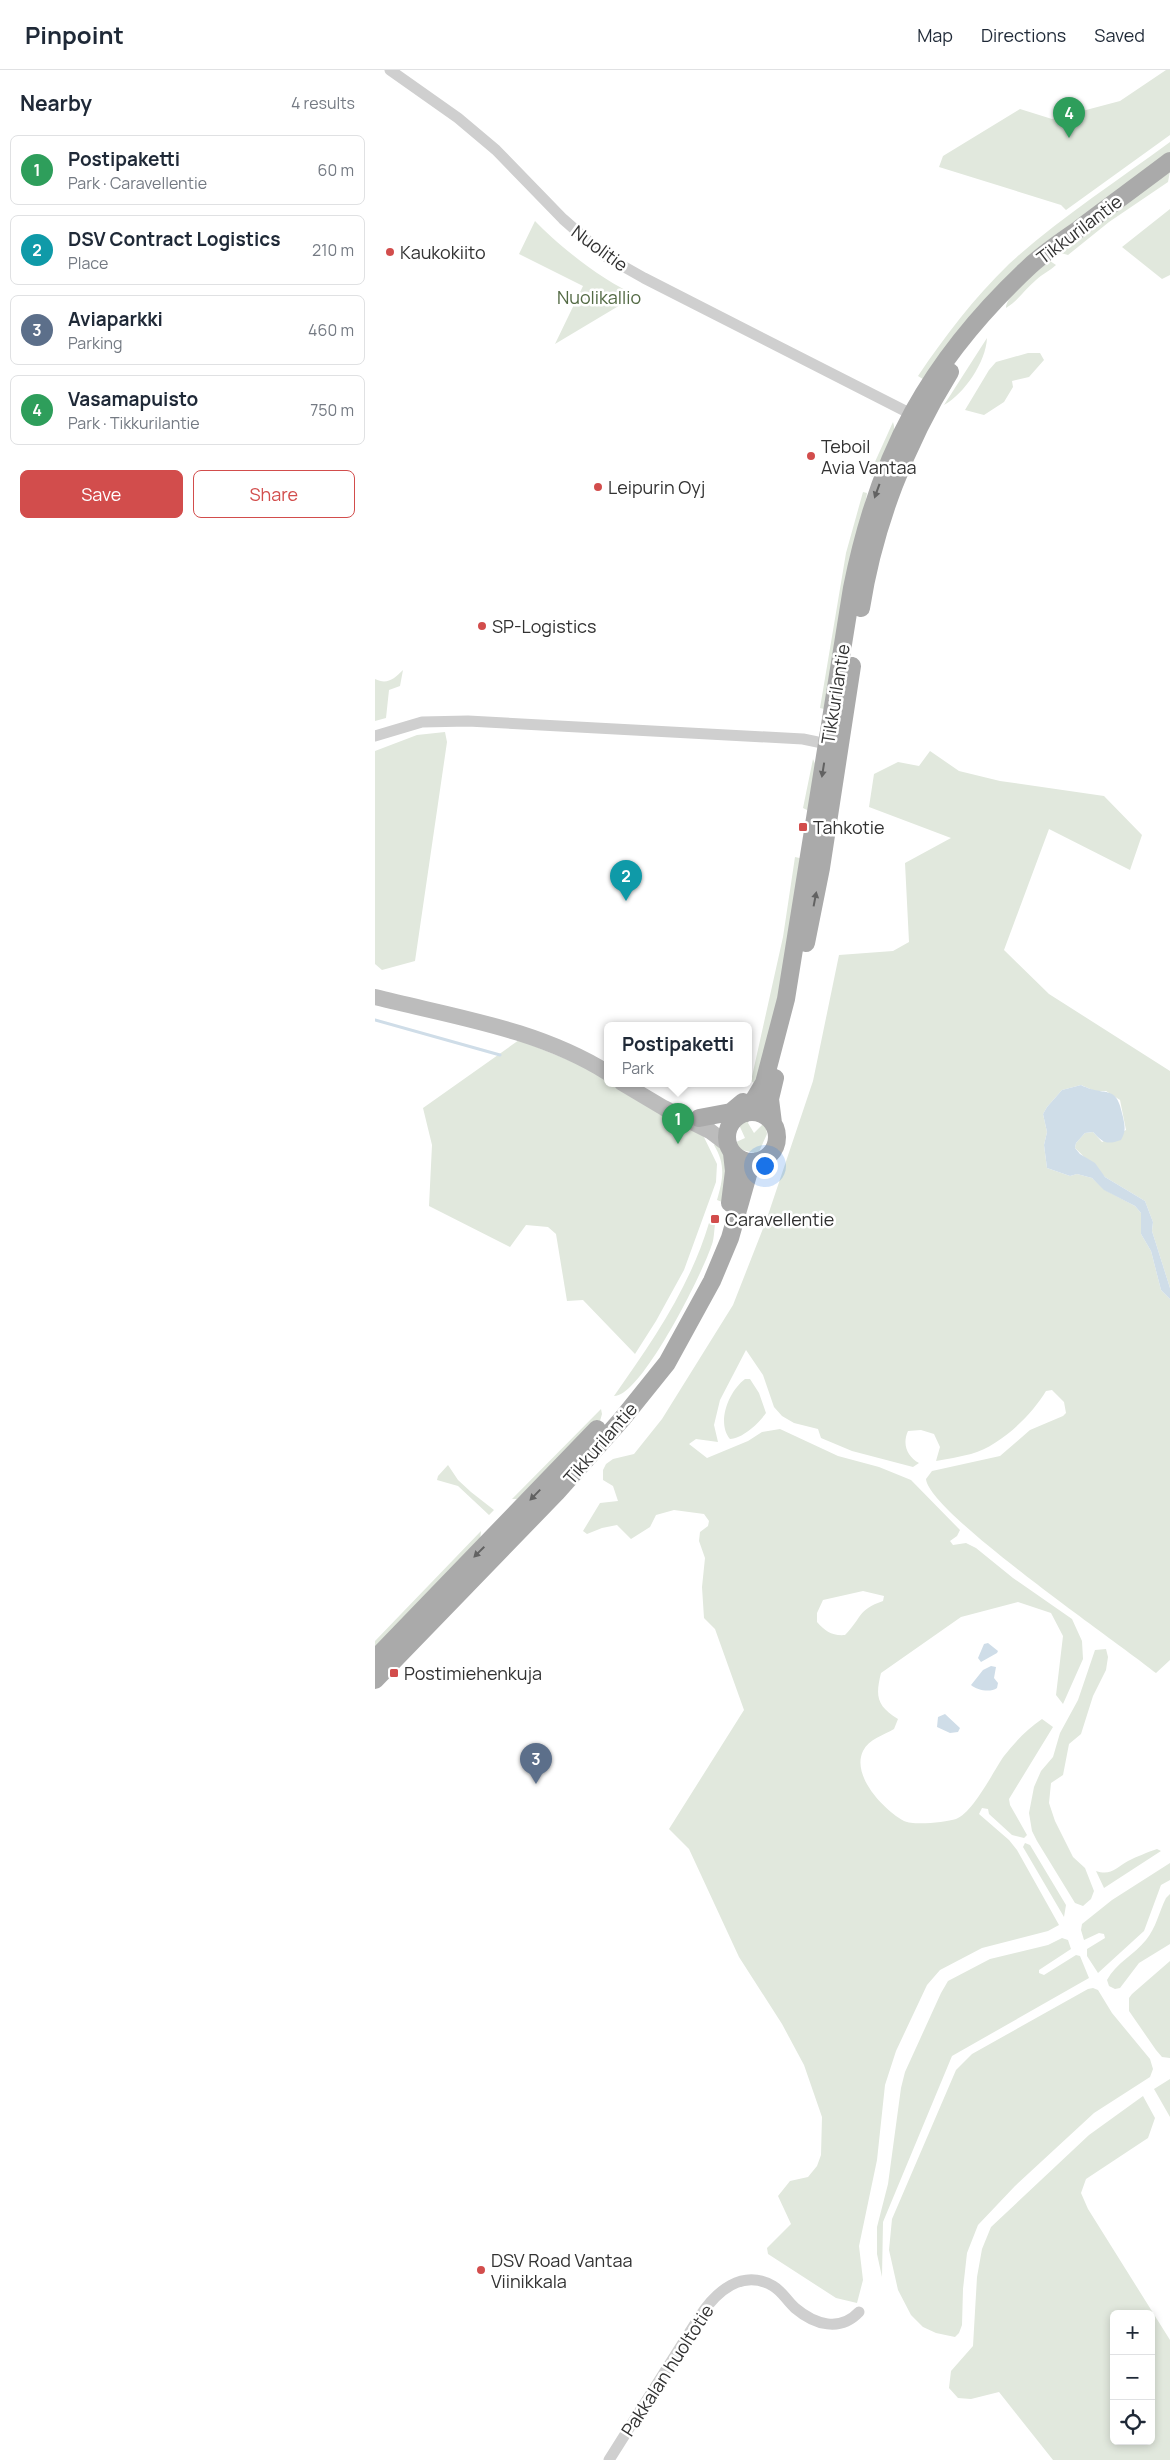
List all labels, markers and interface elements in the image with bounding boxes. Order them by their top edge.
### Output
text: Pinpoint [25,18,124,51]
text: Map [917,23,953,47]
text: Directions [981,23,1066,47]
text: Saved [1094,23,1145,47]
text: Nearby [20,89,92,117]
text: 4 results [291,92,355,114]
pin: 4 [1053,97,1085,138]
text: Postipaketti [68,146,180,172]
text: 1 [33,159,41,181]
text: 60 m [318,159,354,181]
text: Park · Caravellentie [68,172,207,194]
street label: Tikkurilantie [1031,189,1127,269]
street label: Nuolitie [567,219,633,277]
text: DSV Contract Logistics [68,226,281,252]
text: 2 [32,239,42,261]
text: 210 m [312,239,354,261]
place label: Kaukokiito [400,240,486,264]
marker: Kaukokiito [384,246,396,258]
text: Place [68,252,108,274]
park label: Nuolikallio [557,285,641,309]
text: Aviaparkki [68,306,163,332]
text: 3 [32,319,42,341]
text: 460 m [308,319,354,341]
text: Parking [68,332,123,354]
text: Vasamapuisto [68,386,198,412]
text: 4 [32,399,42,421]
text: 750 m [310,399,354,421]
text: Park · Tikkurilantie [68,412,200,434]
place label: Teboil Avia Vantaa [821,434,917,479]
marker: Teboil Avia Vantaa [805,450,817,462]
button: Save [20,470,183,518]
button: Share [193,470,355,518]
place label: Leipurin Oyj [608,475,705,499]
marker: Leipurin Oyj [592,481,604,493]
one-way arrow [873,483,880,498]
place label: SP-Logistics [492,614,597,638]
marker: SP-Logistics [476,620,488,632]
street label: Tikkurilantie [815,642,855,746]
one-way arrow [818,762,826,778]
place label: Tahkotie [813,815,885,839]
marker: Tahkotie [797,821,809,833]
pin: 2 [610,860,642,901]
one-way arrow [811,892,819,907]
popup [604,1022,752,1087]
text: Postipaketti [622,1031,734,1057]
text: Park [622,1057,654,1079]
pin: 1 [662,1103,694,1144]
your location [752,1153,778,1179]
place label: Caravellentie [725,1207,834,1231]
marker: Caravellentie [709,1213,721,1225]
street label: Tikkurilantie [558,1397,642,1489]
one-way arrow [529,1489,541,1501]
one-way arrow [473,1546,485,1558]
place label: Postimiehenkuja [404,1661,542,1685]
marker: Postimiehenkuja [388,1667,400,1679]
pin: 3 [520,1743,552,1784]
place label: DSV Road Vantaa Viinikkala [491,2248,633,2293]
marker: DSV Road Vantaa Viinikkala [475,2264,487,2276]
street label: Pakkalan huoltotie [615,2300,719,2440]
map controls [1110,2310,1155,2445]
button: + [1110,2310,1155,2355]
button: − [1110,2355,1155,2400]
button: locate [1110,2400,1155,2445]

